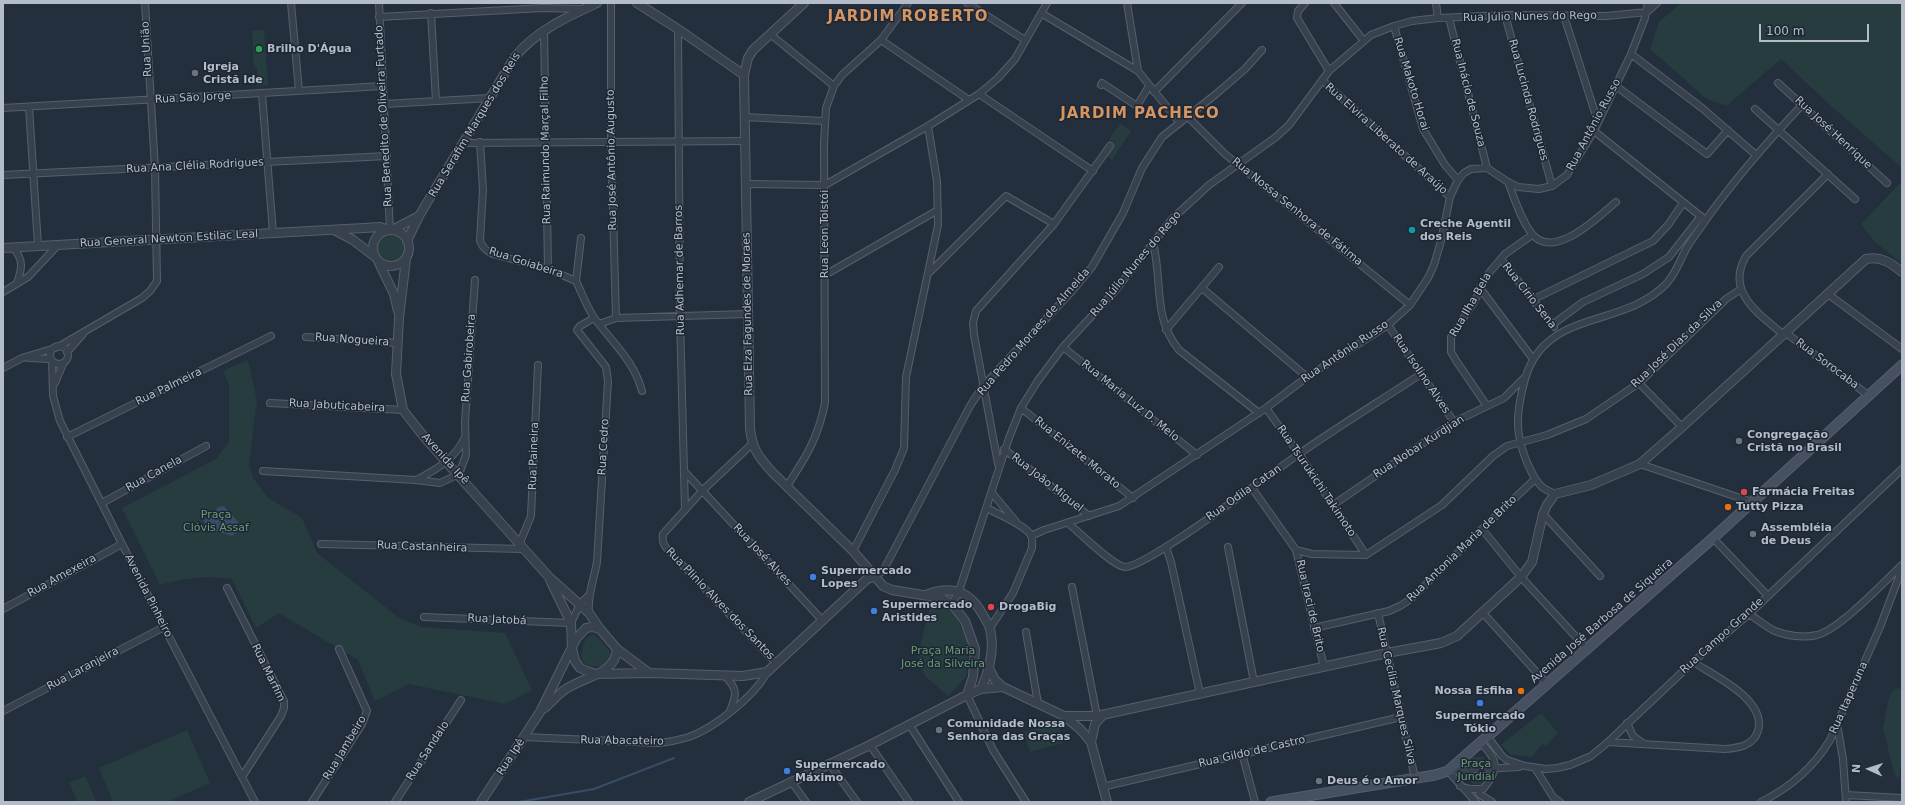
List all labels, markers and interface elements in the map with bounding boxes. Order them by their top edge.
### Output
district label: JARDIM ROBERTO [828,8,988,26]
street label: Rua Júlio Nunes do Rego [1463,9,1597,25]
scale bar [1761,16,1871,42]
street label: Rua União [139,21,155,77]
text: 100 m [1766,24,1804,38]
street label: Rua Benedito de Oliveira Furtado [373,25,395,207]
street label: Rua Makoto Horai [1390,36,1432,132]
street label: Rua Inácio de Souza [1448,38,1488,148]
street label: Rua Lucinda Rodrigues [1505,38,1551,162]
place label: Brilho D'Água [267,42,352,56]
marker: Brilho D'Água [254,44,264,54]
street label: Rua Serafim Marques dos Reis [426,50,524,200]
place label: Igreja Cristã Ide [203,60,263,86]
marker: Igreja Cristã Ide [190,68,200,78]
street label: Rua Raimundo Marçal Filho [538,76,554,224]
street label: Rua Antônio Russo [1564,77,1624,173]
street label: Rua Elvira Liberato de Araújo [1322,80,1450,198]
street label: Rua São Jorge [155,89,231,107]
street label: Rua José Antônio Augusto [604,89,620,231]
street label: Rua José Henrique [1792,94,1874,172]
district label: JARDIM PACHECO [1060,105,1220,123]
street label: Rua Nossa Senhora de Fátima [1229,155,1365,269]
street label: Rua Ana Clélia Rodrigues [126,156,264,176]
street label: Rua Leon Tolstói [818,190,832,278]
street label: Rua Adhemar de Barros [672,205,688,335]
street label: Rua Júlio Nunes do Rego [1088,208,1184,320]
place label: Creche Agentil dos Reis [1420,217,1511,243]
marker: Creche Agentil dos Reis [1407,225,1417,235]
street label: Rua General Newton Estilac Leal [79,228,259,250]
street label: Rua Elza Fagundes de Moraes [740,232,756,396]
street label: Rua Goiabeira [487,245,565,281]
street label: Rua Círio Sena [1499,260,1559,332]
street label: Rua Pedro Moraes de Almeida [975,266,1093,398]
street label: Rua Ilha Bela [1447,271,1495,339]
street label: Rua José Dias da Silva [1629,297,1725,391]
street label: Rua Gabirobeira [459,313,479,403]
street label: Rua Antônio Russo [1299,318,1391,386]
street label: Rua Nogueira [314,331,390,349]
street label: Rua Isolino Alves [1390,332,1452,416]
street label: Rua Sorocaba [1793,336,1861,392]
street label: Rua Maria Luz D. Melo [1078,357,1182,445]
street label: Rua Palmeira [134,365,204,409]
street label: Rua Jabuticabeira [288,397,386,415]
street label: Rua Nobar Kurdjian [1371,413,1467,481]
street label: Rua Enizete Morato [1031,414,1123,492]
street label: Rua Cedro [596,418,612,476]
street label: Rua Paineira [526,422,542,490]
street label: Rua Tsurukichi Takimoto [1274,423,1358,539]
place label: Congregação Cristã no Brasil [1747,428,1842,454]
street label: Avenida Ipê [419,431,471,487]
marker: Congregação Cristã no Brasil [1734,436,1744,446]
street label: Rua João Miguel [1008,451,1086,515]
street label: Rua Canela [124,453,184,495]
street label: Rua Odila Catan [1204,462,1284,524]
place label: Farmácia Freitas [1752,485,1855,499]
marker: Farmácia Freitas [1739,487,1749,497]
street label: Rua Antonia Maria de Brito [1404,493,1520,605]
place label: Tutty Pizza [1736,500,1804,514]
marker: Tutty Pizza [1723,502,1733,512]
park label: Praça Clóvis Assaf [183,508,249,534]
street label: Rua José Alves [730,521,794,589]
place label: Assembléia de Deus [1761,521,1832,547]
marker: Assembléia de Deus [1748,529,1758,539]
street label: Rua Castanheira [377,539,467,555]
street label: Rua Plinio Alves dos Santos [663,545,777,663]
street label: Rua Amexeira [25,552,99,600]
street label: Avenida Pinheiro [121,552,175,640]
street label: Avenida José Barbosa de Siqueira [1528,556,1676,686]
street label: Rua Iraci de Brito [1293,558,1327,654]
place label: Supermercado Lopes [821,564,911,590]
marker: Supermercado Lopes [808,572,818,582]
street label: Rua Campo Grande [1678,595,1766,677]
place label: Supermercado Aristides [882,598,972,624]
place label: DrogaBig [999,600,1056,614]
marker: DrogaBig [986,602,996,612]
marker: Supermercado Aristides [869,606,879,616]
street label: Rua Jatobá [467,612,527,628]
street label: Rua Cecília Marques Silva [1374,626,1418,766]
street label: Rua Marfim [248,642,288,704]
street label: Rua Laranjeira [45,644,121,694]
park label: Praça Maria José da Silveira [901,644,985,670]
street label: Rua Itaperuna [1827,660,1871,736]
place label: Nossa Esfiha [1434,684,1513,698]
marker: Nossa Esfiha [1516,686,1526,696]
marker: Supermercado Tókio [1475,698,1485,708]
place label: Supermercado Tókio [1435,709,1525,735]
street label: Rua Jambeiro [321,713,369,783]
place label: Comunidade Nossa Senhora das Graças [947,717,1070,743]
street label: Rua Sandalo [404,719,452,783]
marker: Comunidade Nossa Senhora das Graças [934,725,944,735]
street label: Rua Gildo de Castro [1197,733,1307,771]
street label: Rua Abacateiro [580,734,664,748]
street label: Rua Ipê [494,736,528,778]
north arrow [1849,749,1889,789]
park label: Praça Jundiaí [1457,757,1495,783]
place label: Supermercado Máximo [795,758,885,784]
text: N [1850,763,1863,773]
marker: Supermercado Máximo [782,766,792,776]
place label: Deus é o Amor [1327,774,1417,788]
marker: Deus é o Amor [1314,776,1324,786]

